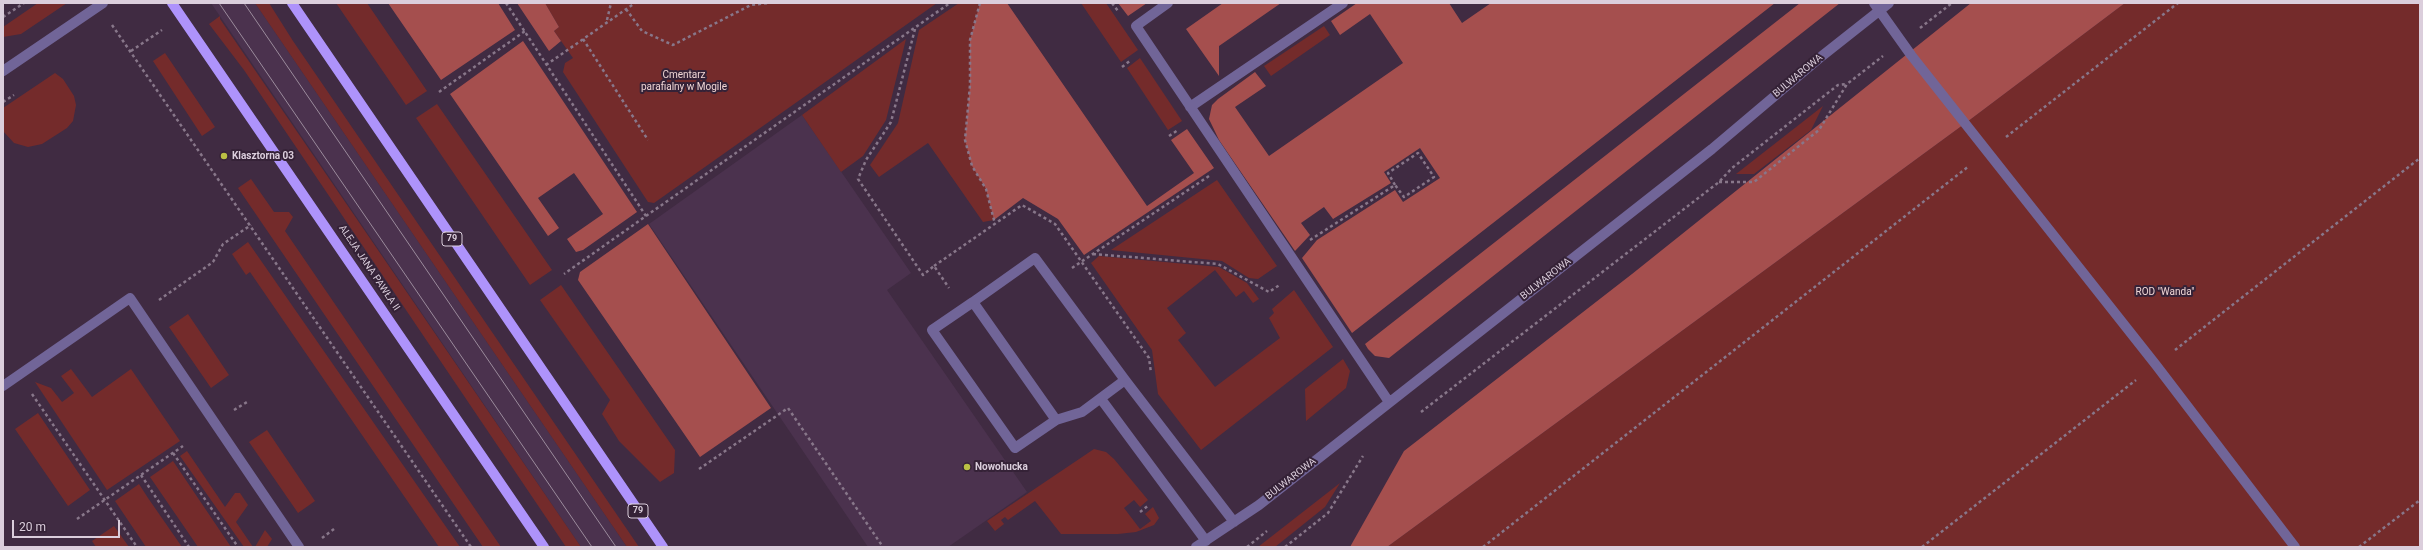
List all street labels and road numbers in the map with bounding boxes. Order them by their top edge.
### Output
street label: BULWAROWA [1771,52,1825,100]
street label: ALEJA JANA PAWŁA II [336,223,402,313]
road number: 79 [442,232,462,246]
street label: BULWAROWA [1518,256,1574,302]
street label: BULWAROWA [1263,456,1319,502]
road number: 79 [628,504,648,518]

